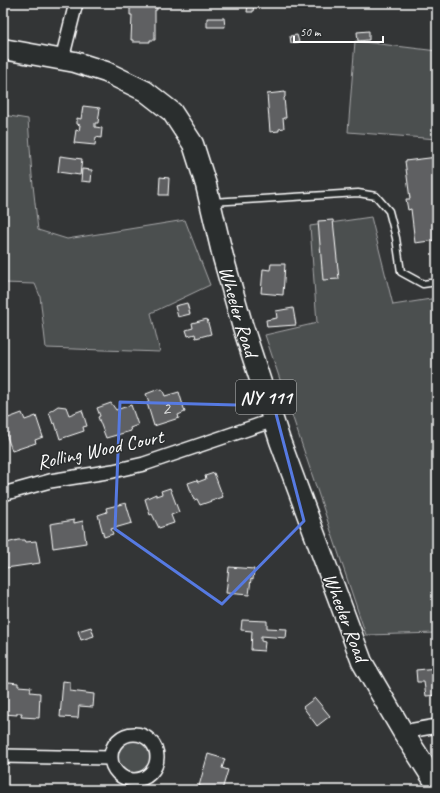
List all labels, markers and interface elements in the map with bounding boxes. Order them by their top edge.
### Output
scale bar [294,18,383,44]
text: 50 m [300,24,322,40]
street label: Wheeler Road [213,263,265,363]
road number: NY 111 [236,380,296,414]
house number: 2 [162,397,172,419]
street label: Rolling Wood Court [35,423,168,475]
street label: Wheeler Road [317,569,375,668]

